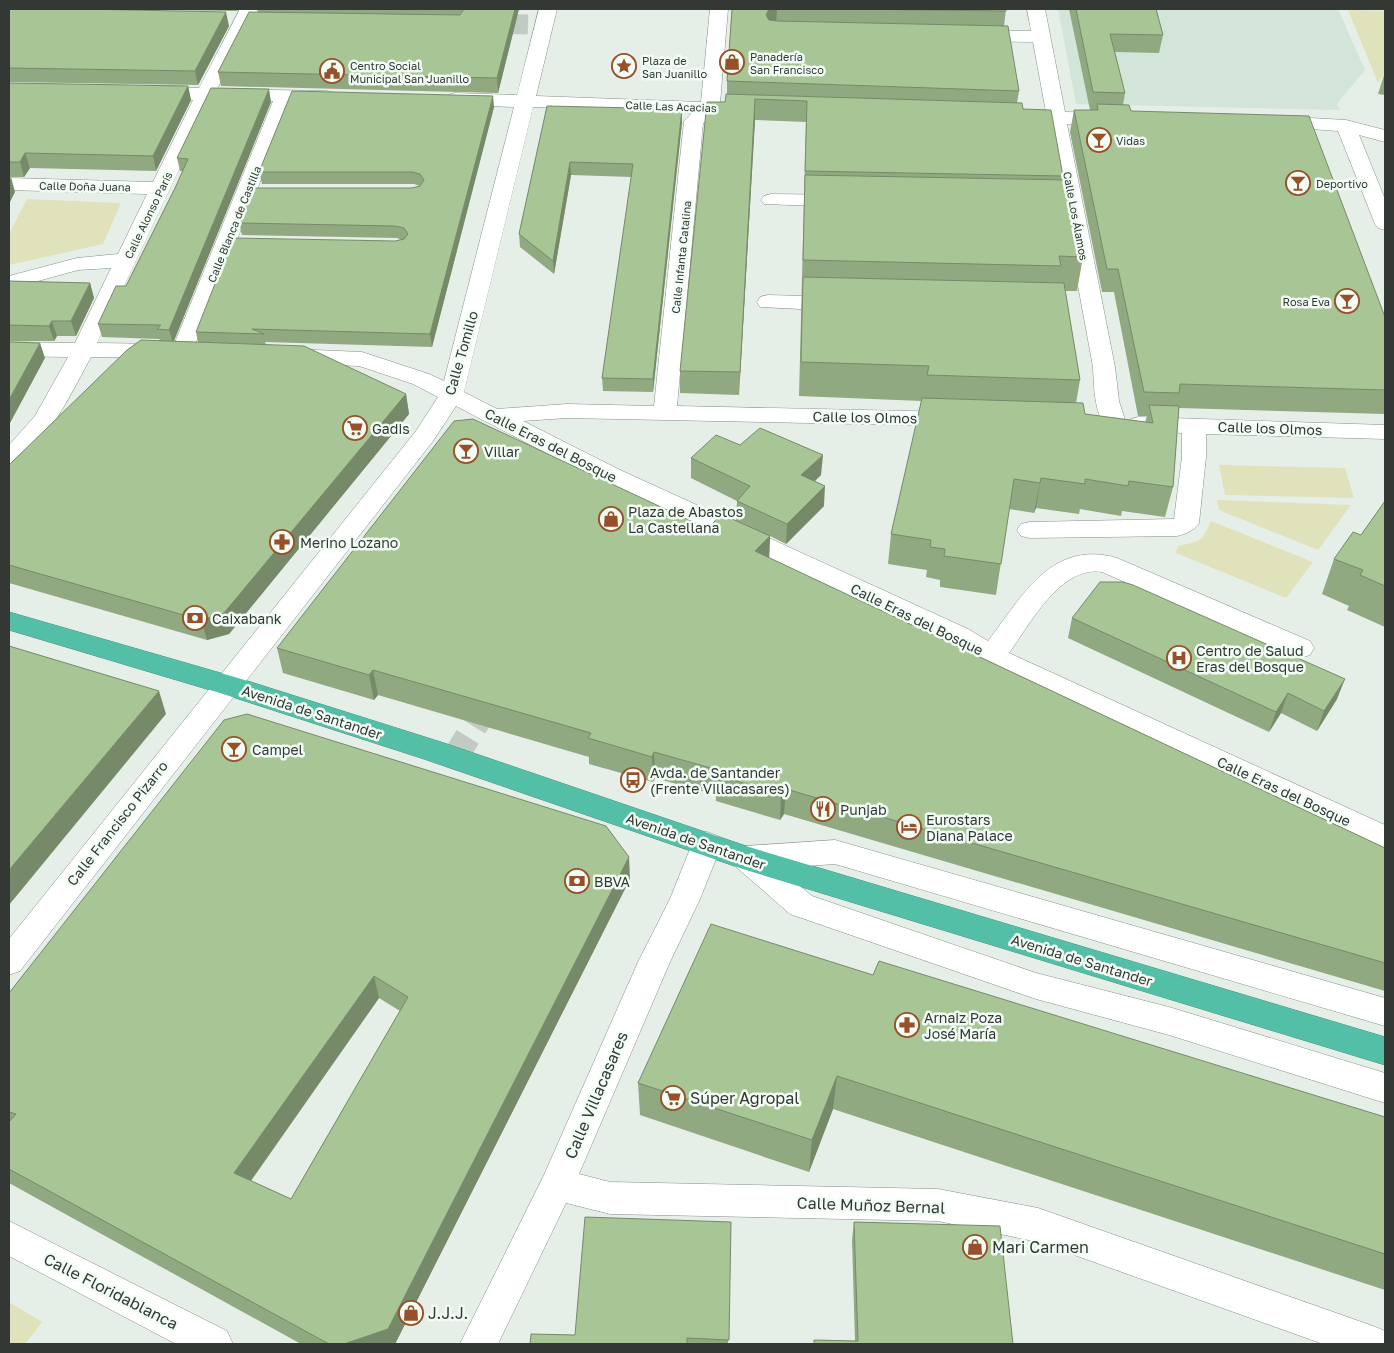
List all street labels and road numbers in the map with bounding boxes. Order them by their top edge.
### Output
street label: Calle Las Acacias [625,98,717,114]
street label: Calle Blanca de Castilla [205,164,263,284]
street label: Calle Alonso París [121,169,175,261]
street label: Calle Los Álamos [1061,171,1091,262]
street label: Calle Doña Juana [39,179,131,193]
street label: Calle Infanta Catalina [669,200,693,314]
street label: Calle Tomillo [441,309,481,397]
street label: Calle Eras del Bosque [482,404,620,486]
street label: Calle los Olmos [813,408,917,426]
street label: Calle los Olmos [1217,418,1323,438]
street label: Calle Eras del Bosque [848,579,986,659]
street label: Avenida de Santander [240,681,385,743]
street label: Calle Eras del Bosque [1214,753,1354,829]
street label: Calle Francisco Pizarro [63,757,171,889]
street label: Avenida de Santander [624,809,769,873]
street label: Avenida de Santander [1009,930,1155,990]
street label: Calle Villacasares [560,1028,632,1162]
street label: Calle Muñoz Bernal [796,1192,946,1218]
street label: Calle Floridablanca [40,1248,182,1334]

